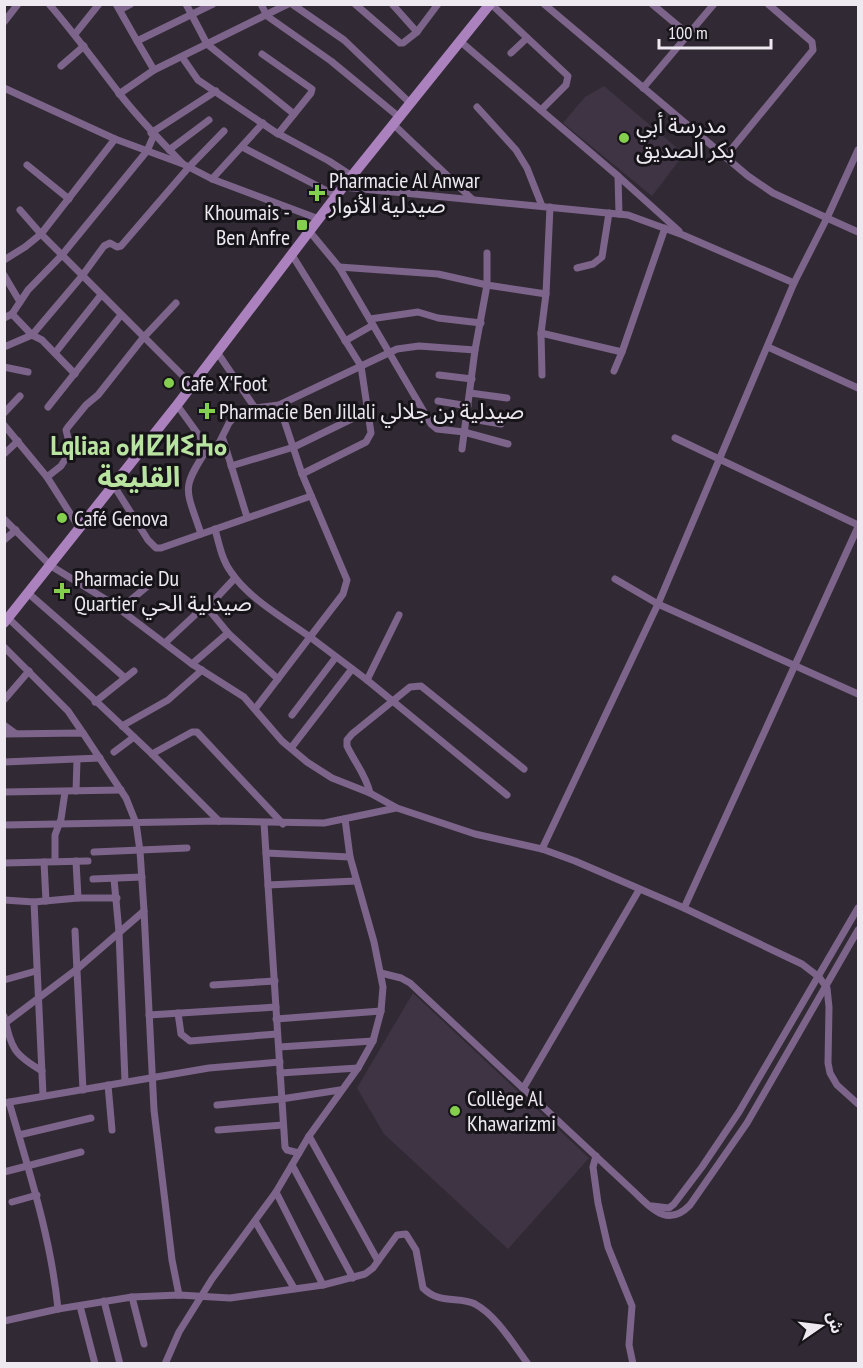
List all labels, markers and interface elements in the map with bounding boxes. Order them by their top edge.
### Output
scale bar [659,12,772,50]
text: 100 m [668,21,708,44]
place label: مدرسة أبي بكر الصديق [636,111,734,164]
marker: مدرسة أبي بكر الصديق [617,131,631,145]
place label: Pharmacie Al Anwar صيدلية الأنوار [328,166,480,219]
marker: Pharmacie Al Anwar صيدلية الأنوار [310,186,324,200]
place label: Khoumais - Ben Anfre [204,198,290,251]
marker: Khoumais - Ben Anfre [295,218,309,232]
place label: Cafe X'Foot [181,369,267,397]
marker: Cafe X'Foot [162,376,176,390]
place label: Pharmacie Ben Jillali صيدلية بن جلالي [219,397,524,428]
marker: Pharmacie Ben Jillali صيدلية بن جلالي [200,404,214,418]
district label: Lqliaa ⴰⵍⵇⵍⵉⵄⴰ القليعة [51,426,227,495]
place label: Café Genova [74,504,168,532]
marker: Café Genova [55,511,69,525]
place label: Pharmacie Du Quartier صيدلية الحي [74,564,252,620]
marker: Pharmacie Du Quartier صيدلية الحي [55,584,69,598]
place label: Collège Al Khawarizmi [467,1084,556,1137]
marker: Collège Al Khawarizmi [448,1104,462,1118]
north arrow [791,1296,851,1356]
text: ش [823,1309,848,1336]

